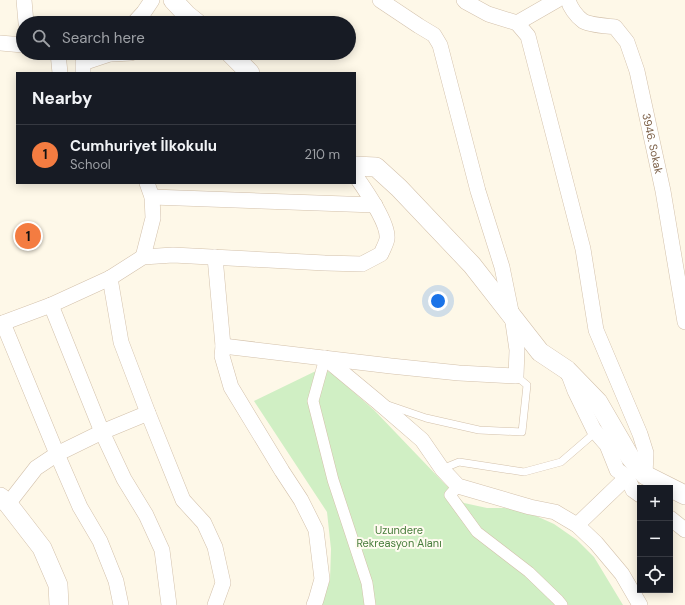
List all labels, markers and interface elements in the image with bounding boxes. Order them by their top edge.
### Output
search box [16,16,356,60]
icon: search [30,27,52,49]
text: Search here [62,28,145,48]
text: Nearby [32,87,92,109]
street label: 3946. Sokak [639,112,666,175]
text: Cumhuriyet İlkokulu [70,136,217,156]
text: 1 [43,146,47,163]
text: 210 m [305,146,340,163]
text: School [70,156,111,173]
pin: 1 [15,221,41,251]
your location [428,291,448,311]
map controls [637,485,673,593]
button: + [637,485,673,521]
button: − [637,521,673,557]
park label: Uzundere Rekreasyon Alanı [356,523,442,550]
button: locate [637,557,673,593]

